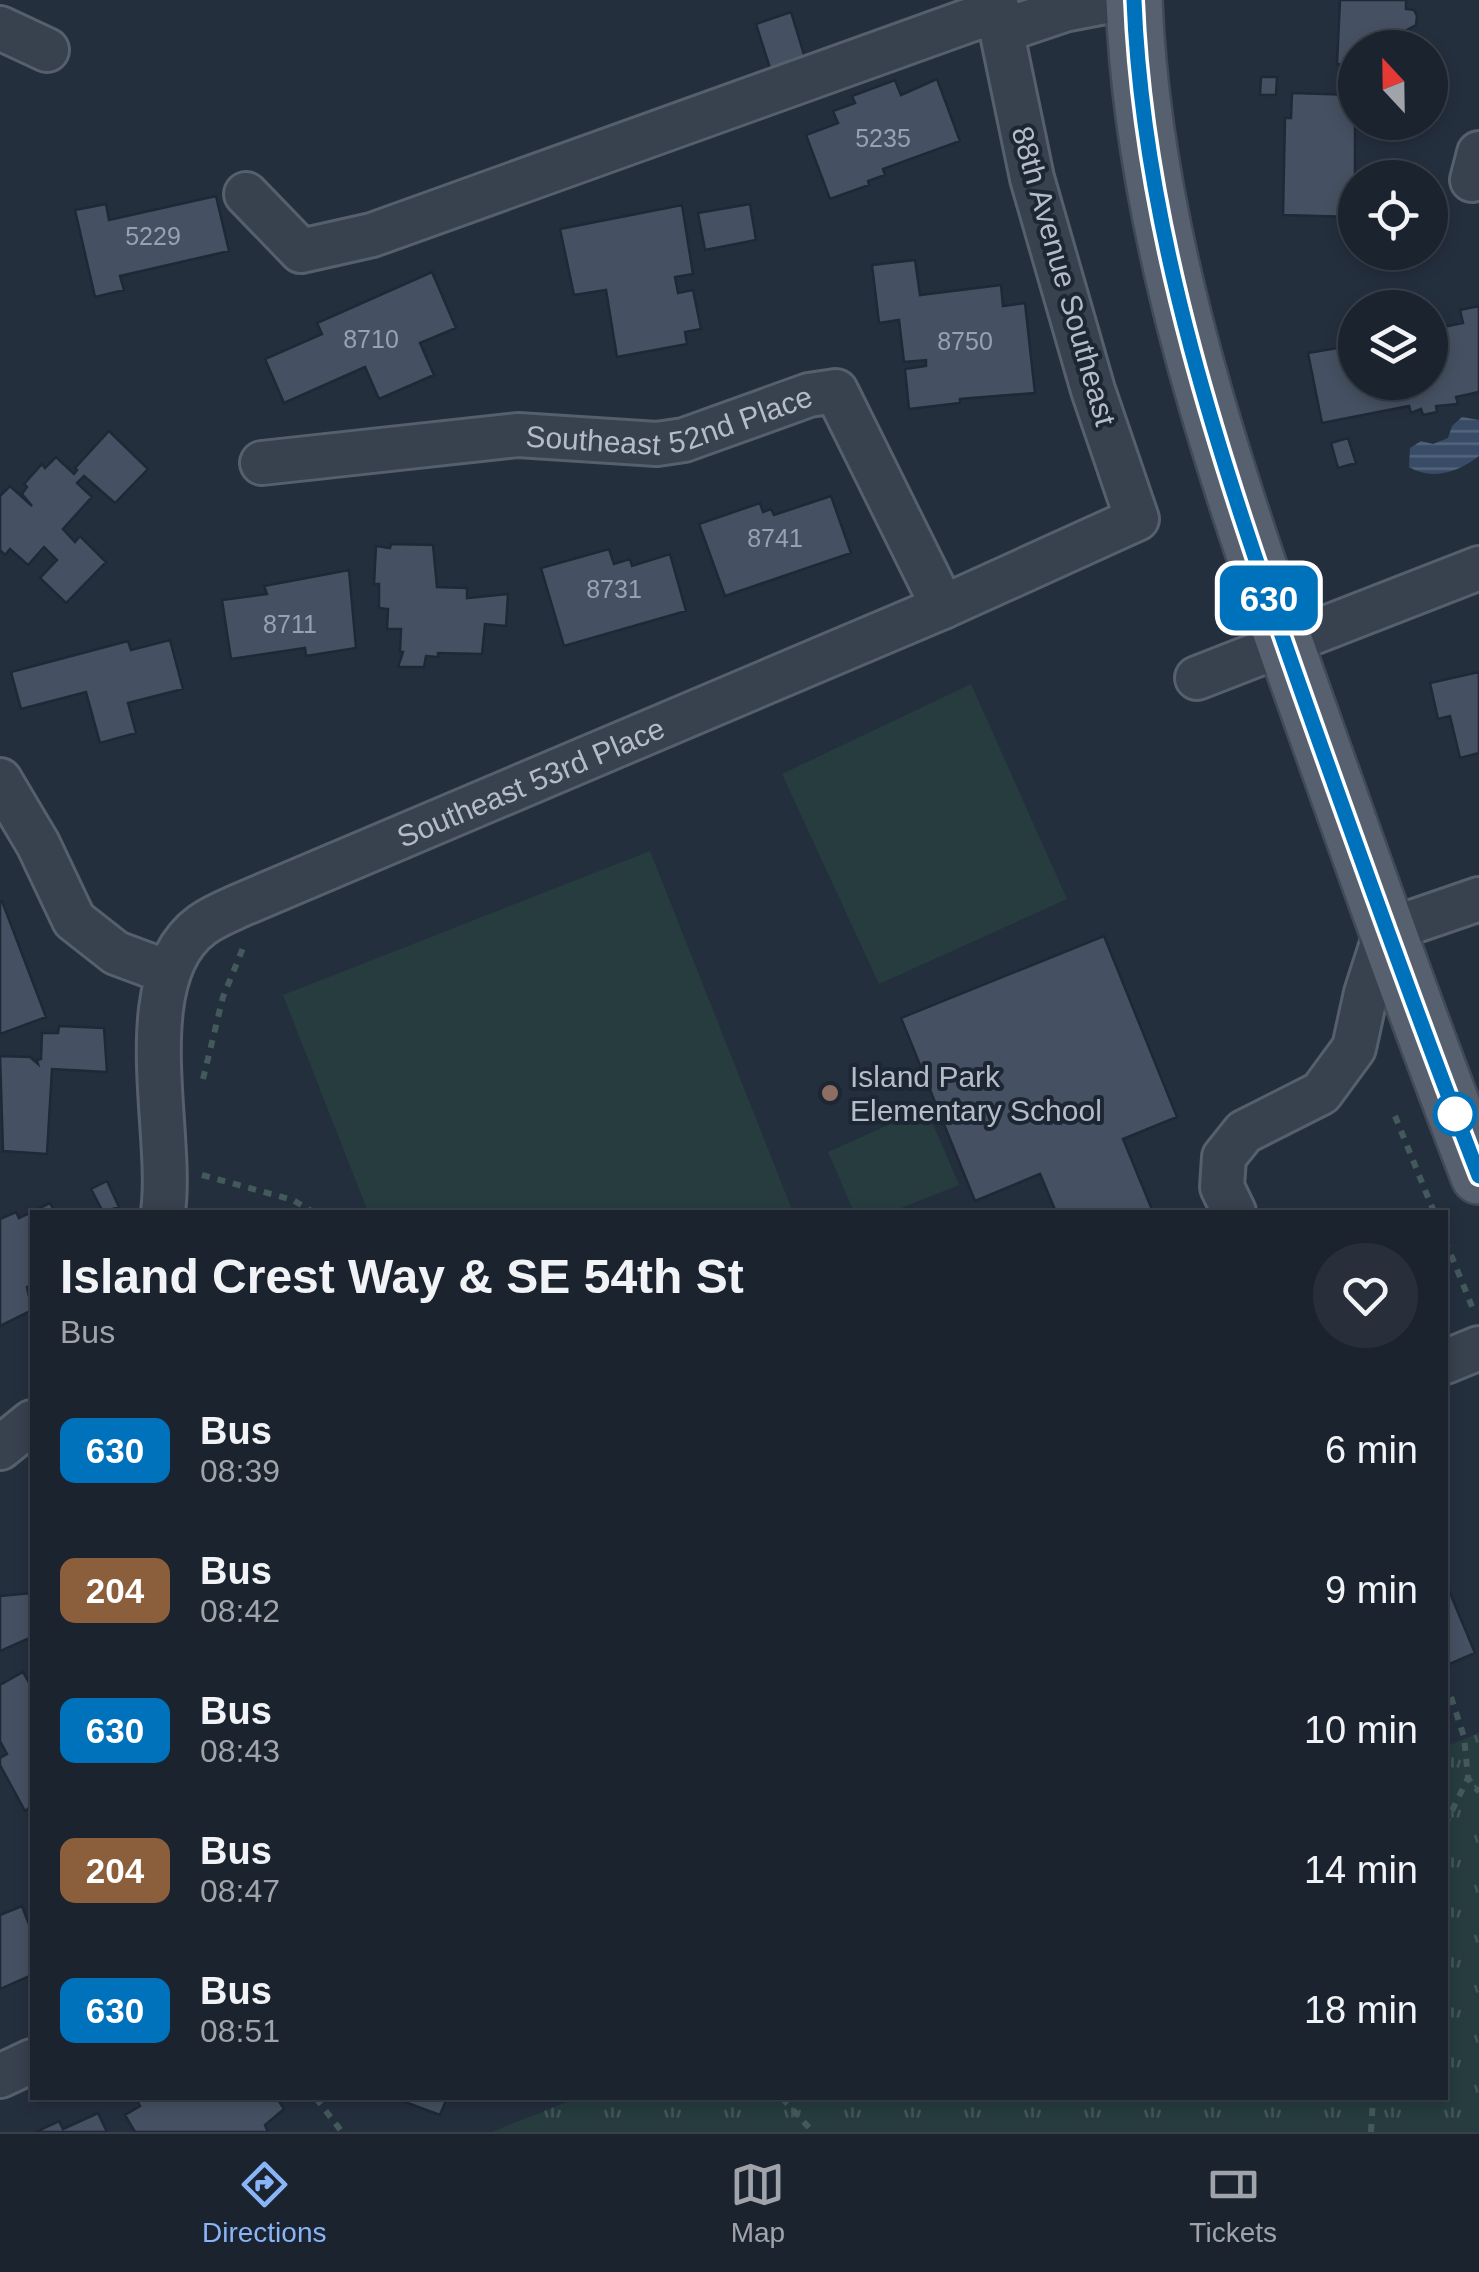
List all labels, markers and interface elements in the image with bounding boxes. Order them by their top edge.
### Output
north arrow [1338,30,1448,140]
map controls [1338,30,1448,400]
street label: 88th Avenue Southeast [1005,123,1123,430]
house number: 5235 [855,124,911,152]
button: locate [1338,160,1448,270]
house number: 5229 [125,222,181,250]
button: layers [1338,290,1448,400]
house number: 8710 [343,325,399,353]
house number: 8750 [937,327,993,355]
street label: Southeast 52nd Place [525,379,816,461]
house number: 8741 [747,524,803,552]
line badge: 630 [1212,566,1326,630]
house number: 8731 [586,575,642,603]
text: 630 [1240,579,1298,618]
house number: 8711 [263,610,317,638]
street label: Southeast 53rd Place [392,711,669,853]
place label: Island Park Elementary School [850,1060,1102,1127]
marker: Island Park Elementary School [819,1082,841,1104]
unlabelled marker [1434,1093,1476,1135]
button: heart [1313,1243,1418,1348]
text: Island Crest Way & SE 54th St [60,1250,744,1303]
text: Bus [60,1314,115,1350]
text: Bus [200,1410,272,1452]
text: 6 min [1325,1429,1418,1471]
text: 630 [86,1431,144,1470]
text: 08:39 [200,1453,280,1489]
text: Bus [200,1550,272,1592]
text: 9 min [1325,1569,1418,1611]
text: 204 [86,1571,144,1610]
text: 08:42 [200,1593,280,1629]
text: Bus [200,1690,272,1732]
text: 10 min [1304,1709,1418,1751]
text: 630 [86,1711,144,1750]
text: 08:43 [200,1733,280,1769]
text: Bus [200,1830,272,1872]
text: 14 min [1304,1849,1418,1891]
text: 204 [86,1851,144,1890]
text: 08:47 [200,1873,280,1909]
text: Bus [200,1970,272,2012]
text: 18 min [1304,1989,1418,2031]
text: 630 [86,1991,144,2030]
text: 08:51 [200,2013,280,2049]
tab: Directions [202,2157,326,2249]
tab: Map [730,2157,785,2249]
tab: Tickets [1189,2157,1277,2249]

